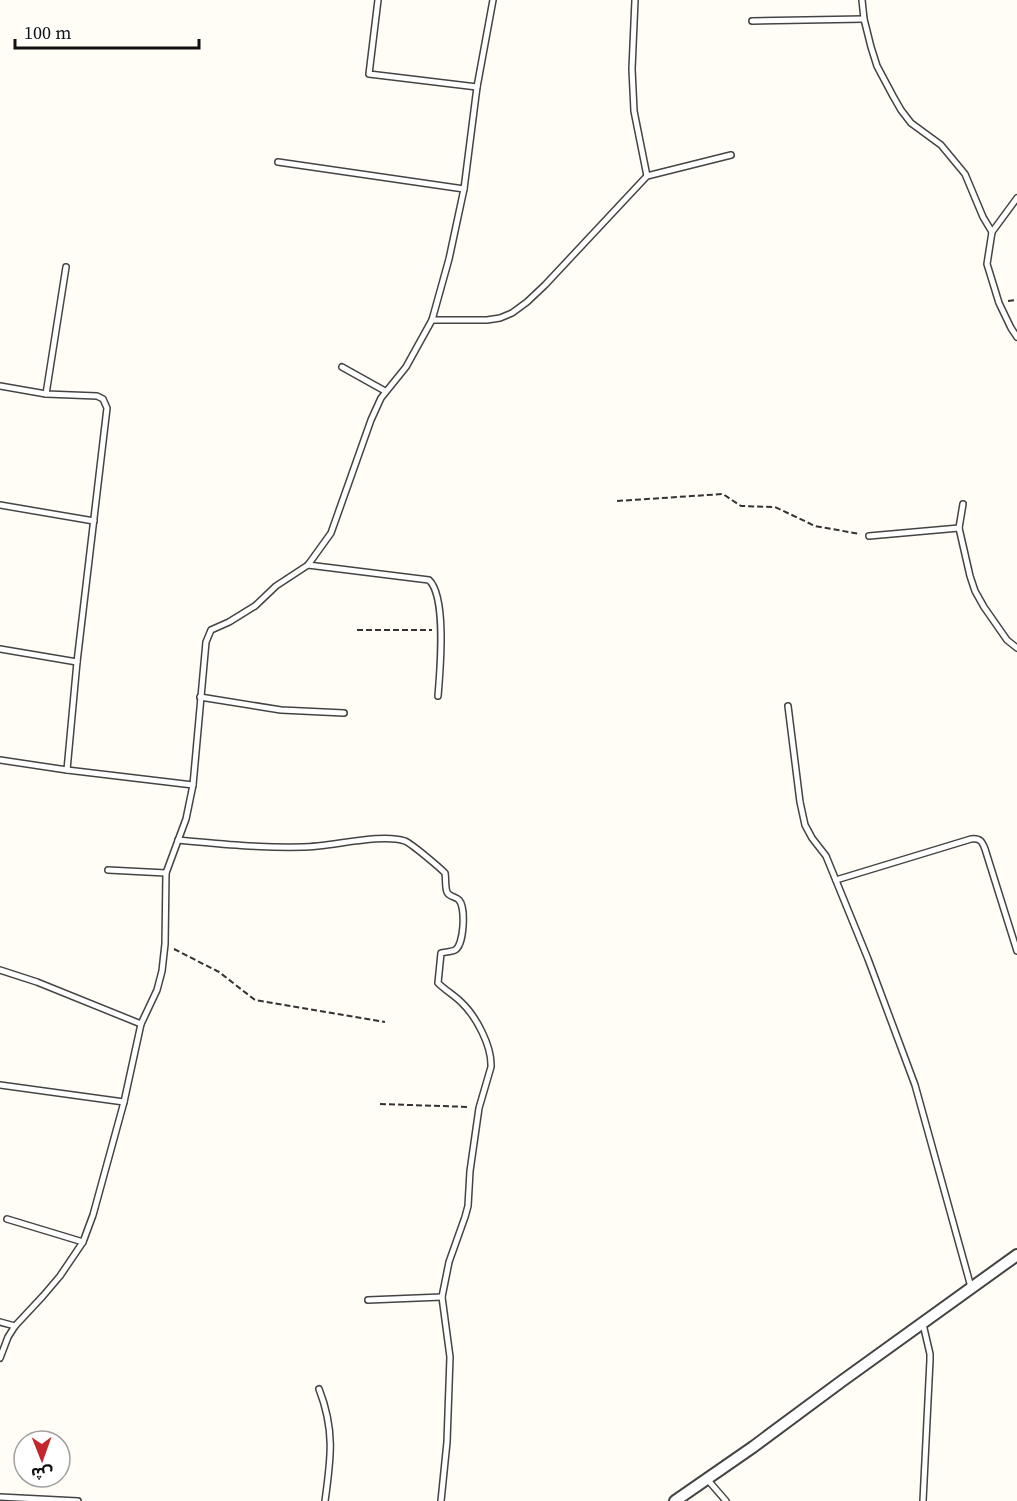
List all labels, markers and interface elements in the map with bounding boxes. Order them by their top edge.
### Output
scale bar [15,12,200,50]
text: 100 m [24,20,71,45]
north arrow [12,1429,72,1489]
text: ش [31,1463,53,1485]

